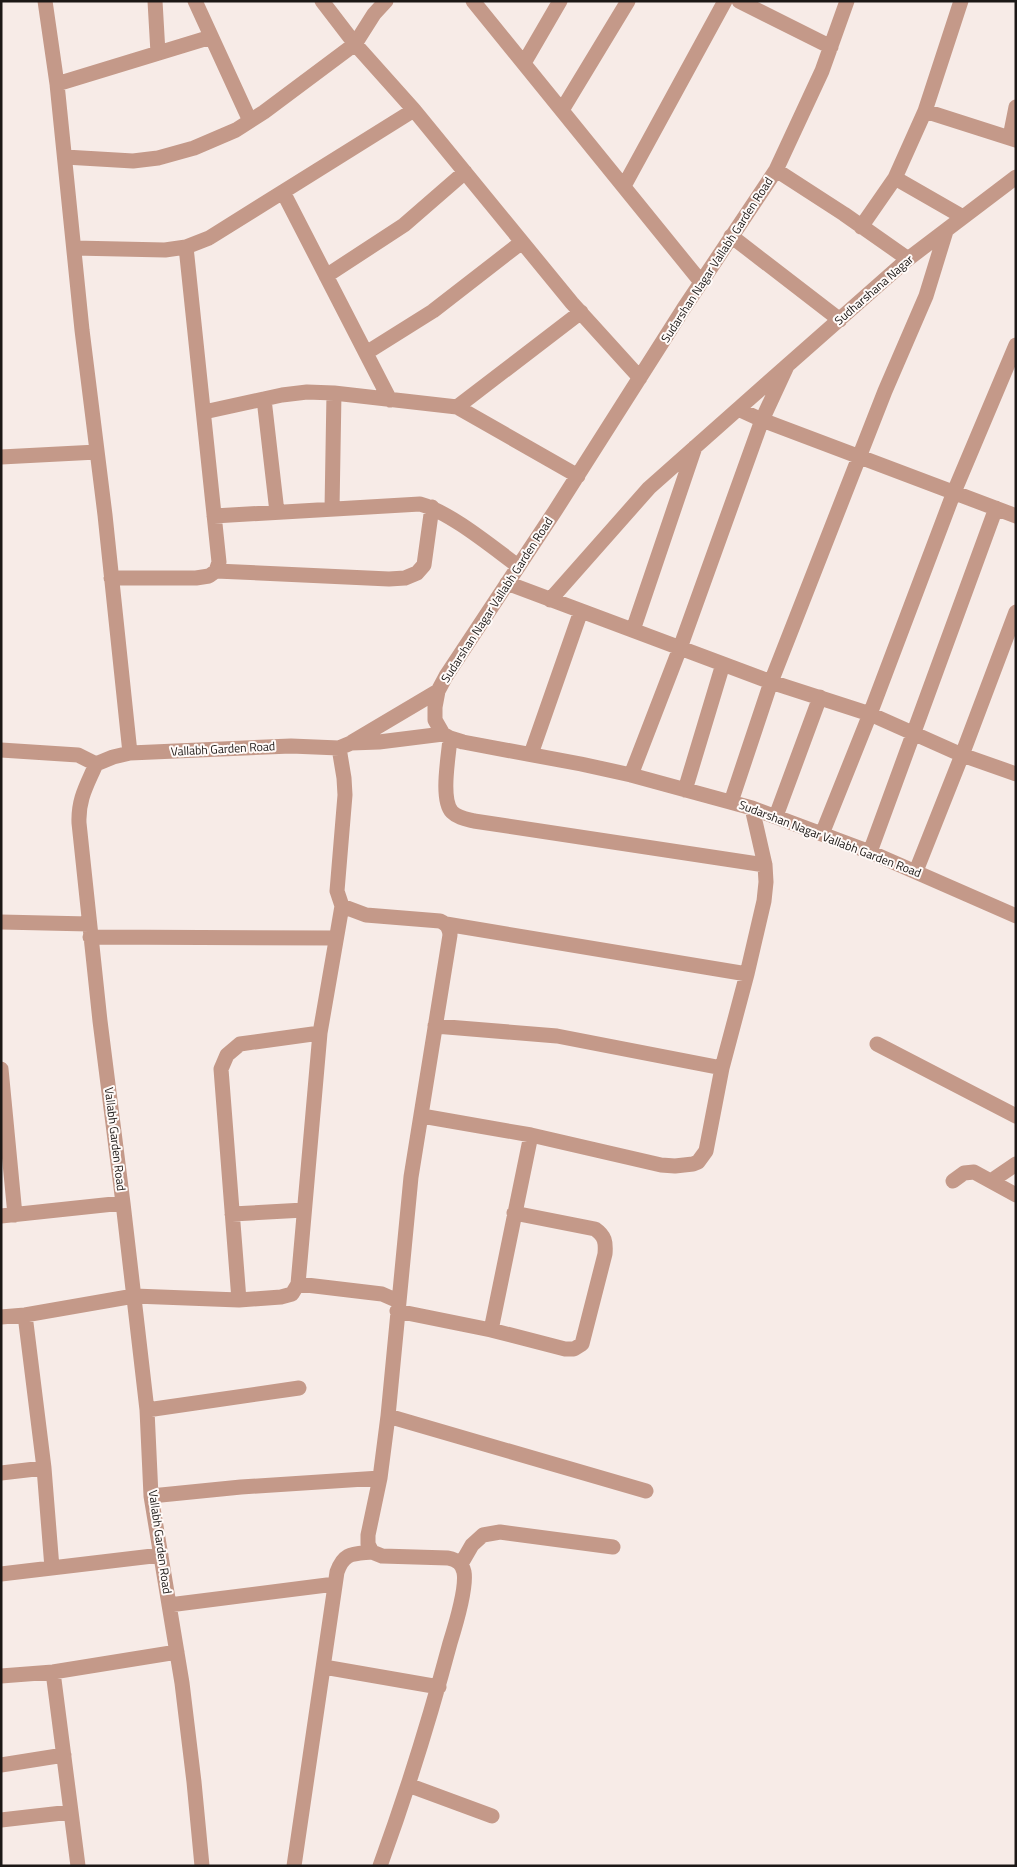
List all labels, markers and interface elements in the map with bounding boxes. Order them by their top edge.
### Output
street label: Sudarshan Nagar Vallabh Garden Road [656,173,777,346]
street label: Sudharshana Nagar [830,250,917,329]
street label: Sudarshan Nagar Vallabh Garden Road [436,513,557,686]
street label: Vallabh Garden Road [170,736,276,761]
street label: Sudarshan Nagar Vallabh Garden Road [736,795,924,882]
street label: Vallabh Garden Road [100,1086,131,1192]
street label: Vallabh Garden Road [144,1489,177,1595]

